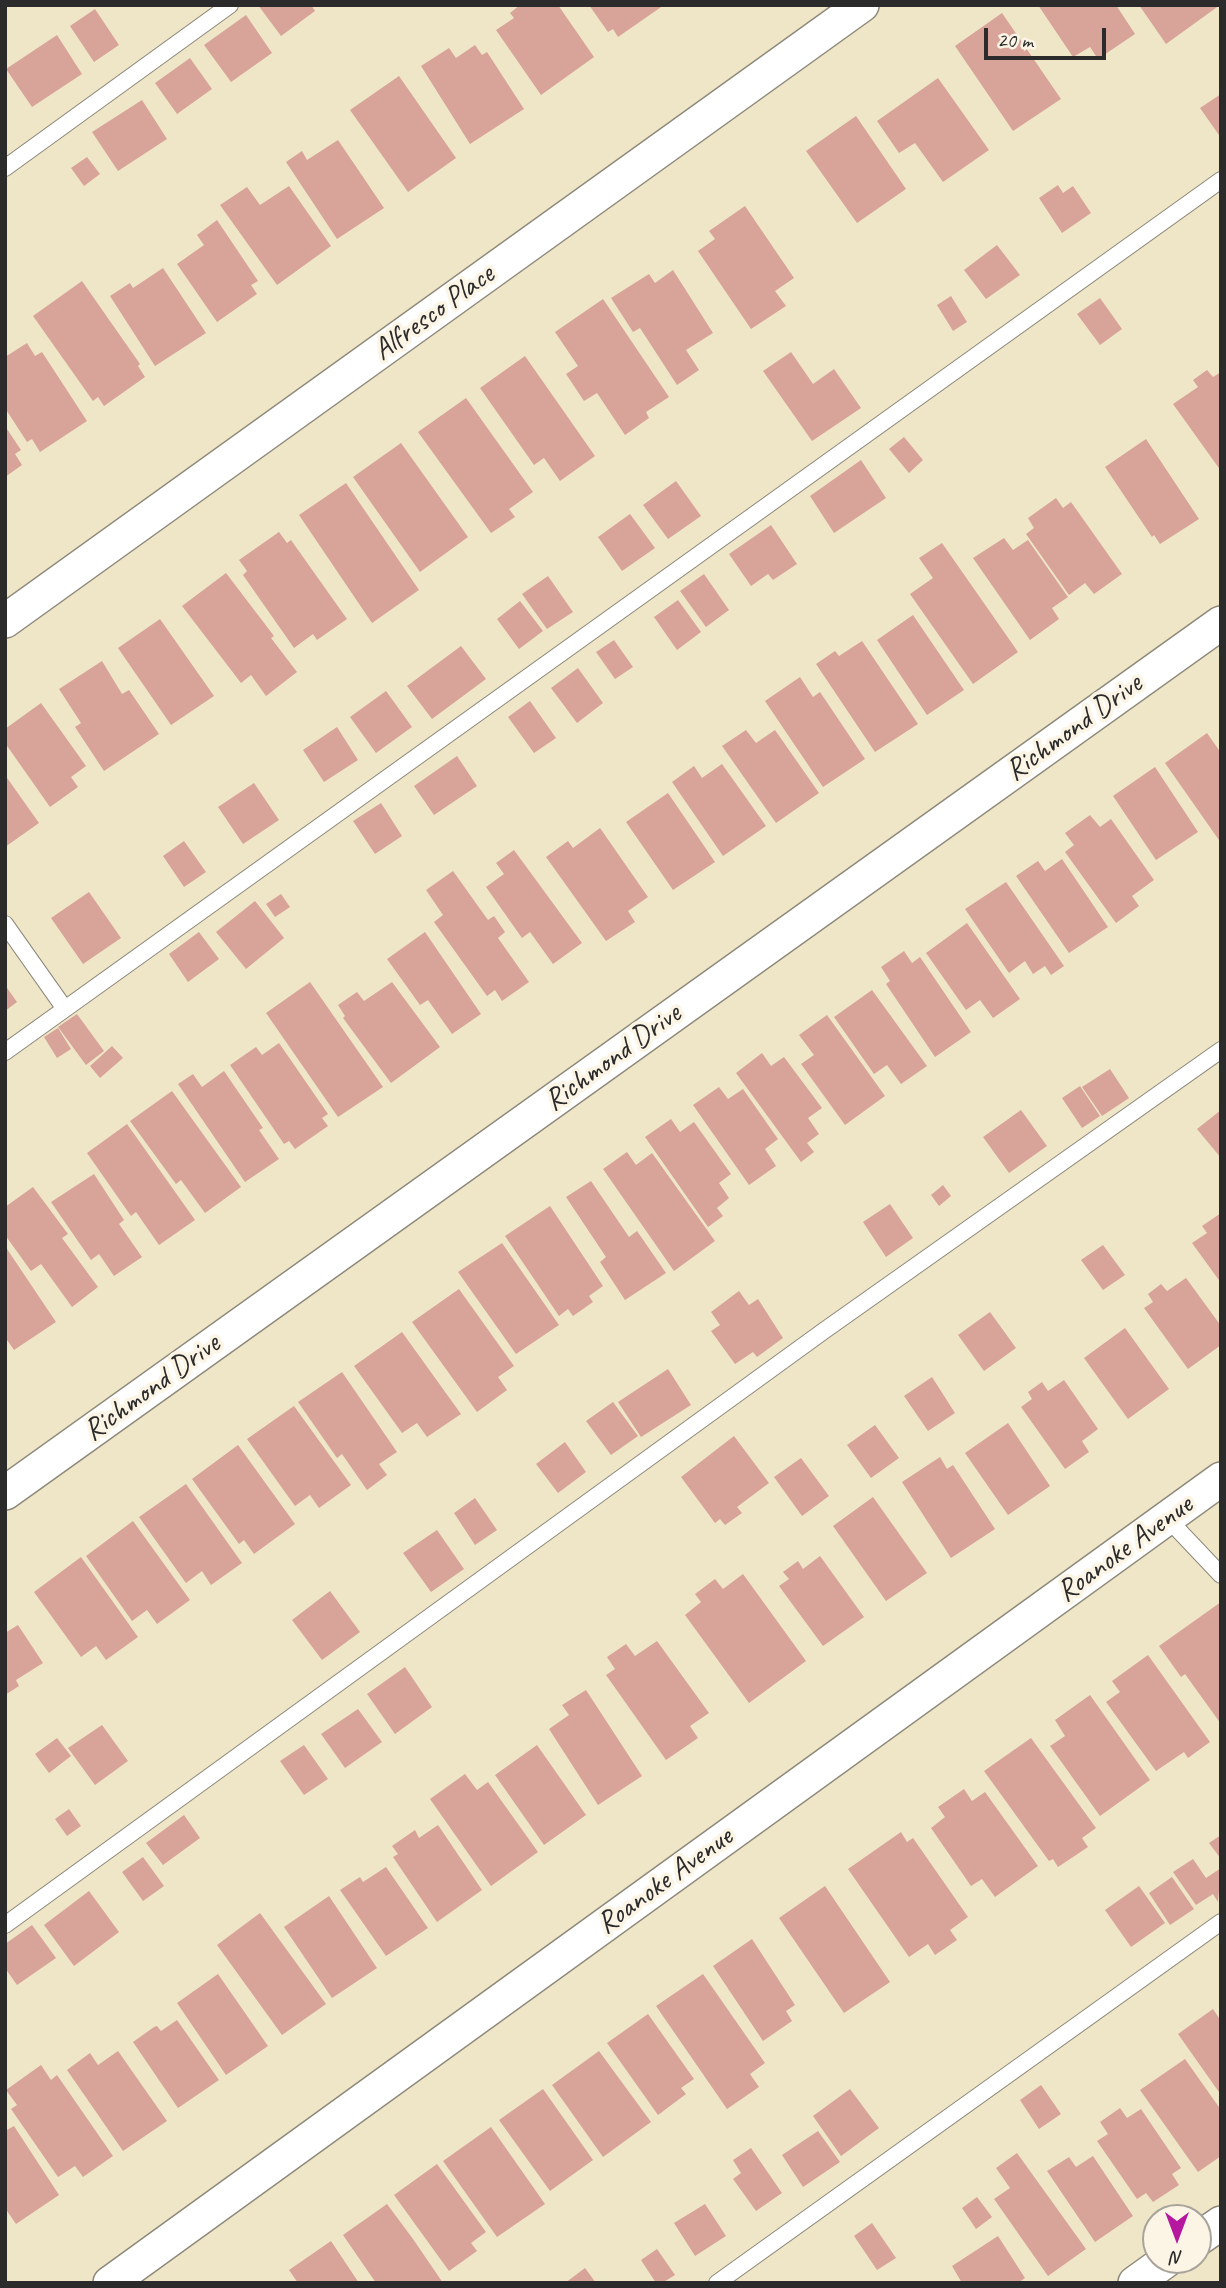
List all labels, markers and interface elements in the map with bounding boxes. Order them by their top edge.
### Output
scale bar [988,14,1110,58]
text: 20 m [997,27,1033,53]
street label: Alfresco Place [367,257,501,369]
street label: Richmond Drive [999,666,1149,790]
street label: Richmond Drive [538,996,688,1120]
street label: Richmond Drive [77,1326,227,1450]
street label: Roanoke Avenue [1050,1488,1200,1610]
street label: Roanoke Avenue [590,1820,740,1942]
north arrow [1142,2204,1212,2274]
text: N [1171,2246,1183,2270]

